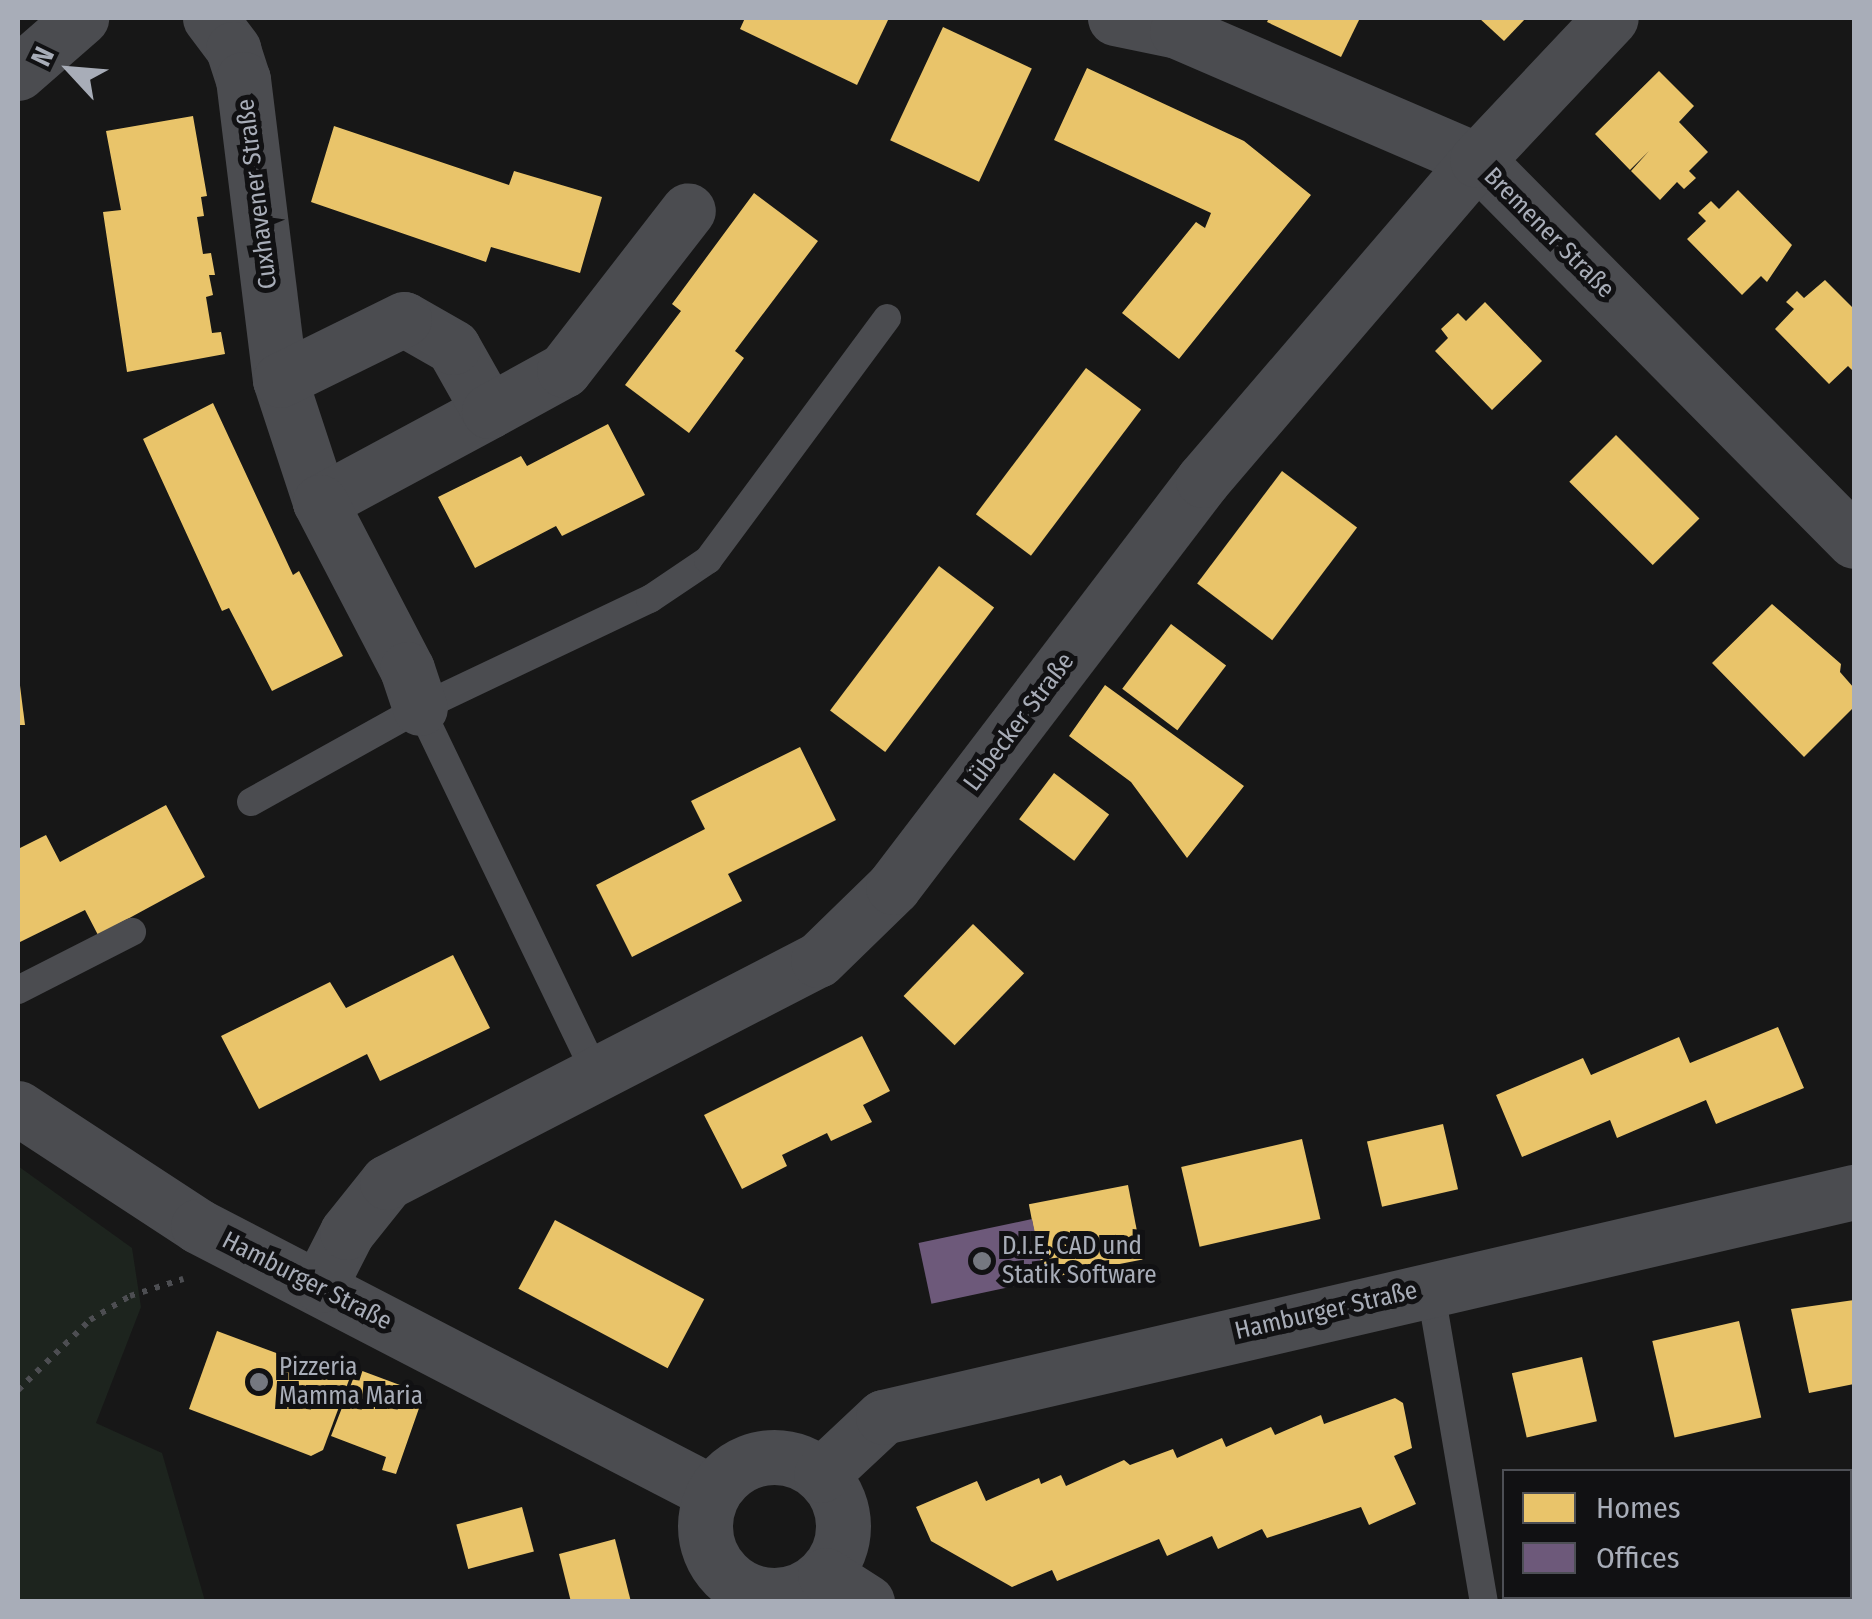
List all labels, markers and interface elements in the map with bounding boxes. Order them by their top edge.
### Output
north arrow [20,20,120,120]
text: N [24,42,61,71]
street label: Cuxhavener Straße [230,97,284,291]
street label: Bremener Straße [1477,161,1621,305]
street label: Lübecker Straße [957,647,1081,797]
street label: Hamburger Straße [217,1225,397,1337]
place label: D.I.E. CAD und Statik Software [1002,1232,1157,1291]
marker: D.I.E. CAD und Statik Software [971,1250,993,1272]
street label: Hamburger Straße [1232,1275,1420,1347]
place label: Pizzeria Mamma Maria [279,1353,423,1412]
marker: Pizzeria Mamma Maria [248,1371,270,1393]
legend [1502,1469,1852,1599]
text: Homes [1596,1490,1681,1526]
text: Offices [1596,1540,1680,1576]

